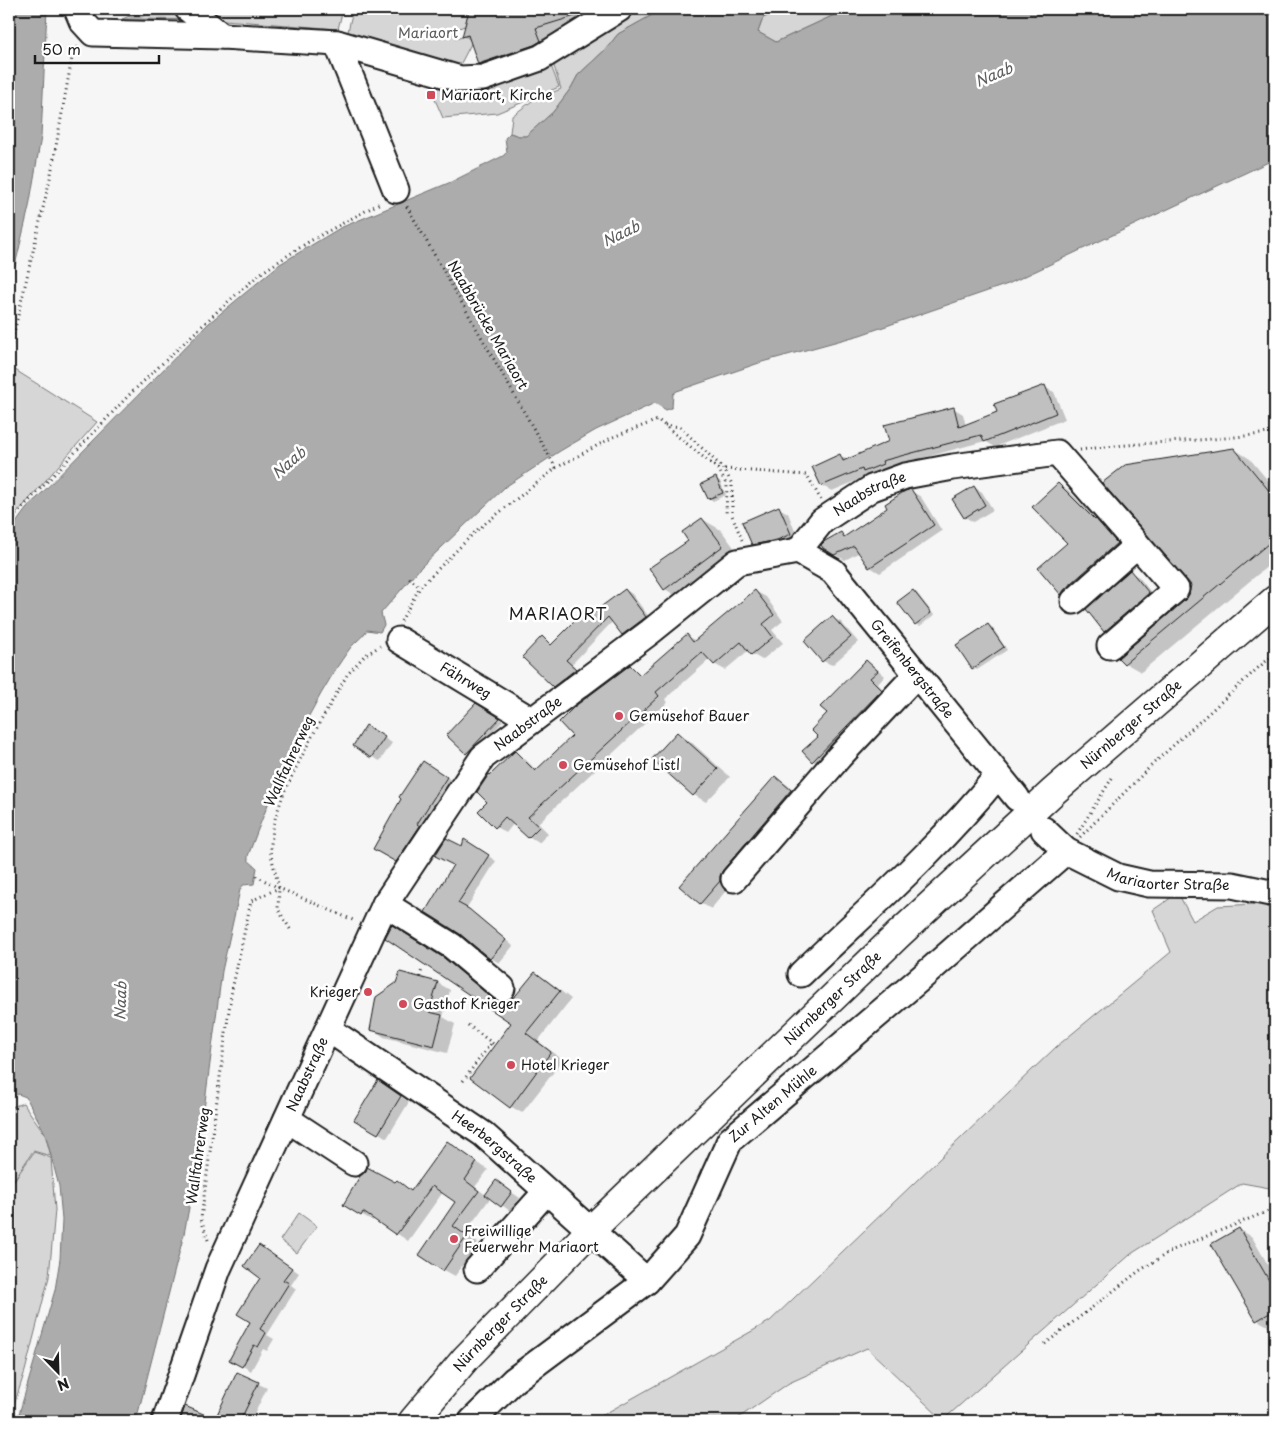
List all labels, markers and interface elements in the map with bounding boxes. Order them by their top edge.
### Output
park label: Mariaort [398,22,458,43]
scale bar [35,32,159,64]
text: 50 m [42,37,81,60]
water label: Naab [971,55,1017,92]
place label: Mariaort, Kirche [441,84,553,105]
marker: Mariaort, Kirche [425,89,437,101]
water label: Naab [598,213,644,251]
street label: Naabbrücke Mariaort [443,256,534,393]
water label: Naab [266,440,311,483]
street label: Naabstraße [829,466,909,521]
district label: MARIAORT [509,601,607,625]
street label: Greifenbergstraße [866,614,959,723]
street label: Fährweg [436,656,496,704]
street label: Nürnberger Straße [1075,674,1186,774]
street label: Naabstraße [489,691,566,755]
place label: Gemüsehof Bauer [629,705,750,726]
marker: Gemüsehof Bauer [613,710,625,722]
street label: Wallfahrerweg [258,712,319,810]
place label: Gemüsehof Listl [573,754,680,775]
marker: Gemüsehof Listl [557,759,569,771]
street label: Mariaorter Straße [1103,862,1230,895]
street label: Nürnberger Straße [779,946,885,1050]
water label: Naab [107,980,132,1021]
place label: Krieger [310,981,358,1002]
marker: Krieger [362,986,374,998]
place label: Gasthof Krieger [413,993,520,1014]
marker: Gasthof Krieger [397,998,409,1010]
street label: Naabstraße [280,1033,333,1115]
place label: Hotel Krieger [521,1054,610,1075]
marker: Hotel Krieger [505,1059,517,1071]
street label: Zur Alten Mühle [724,1060,821,1147]
street label: Heerbergstraße [448,1105,542,1188]
street label: Wallfahrerweg [180,1106,215,1206]
place label: Freiwillige Feuerwehr Mariaort [464,1220,599,1257]
marker: Freiwillige Feuerwehr Mariaort [448,1233,460,1245]
street label: Nürnberger Straße [448,1270,552,1376]
north arrow [32,1348,82,1398]
text: N [54,1373,72,1396]

